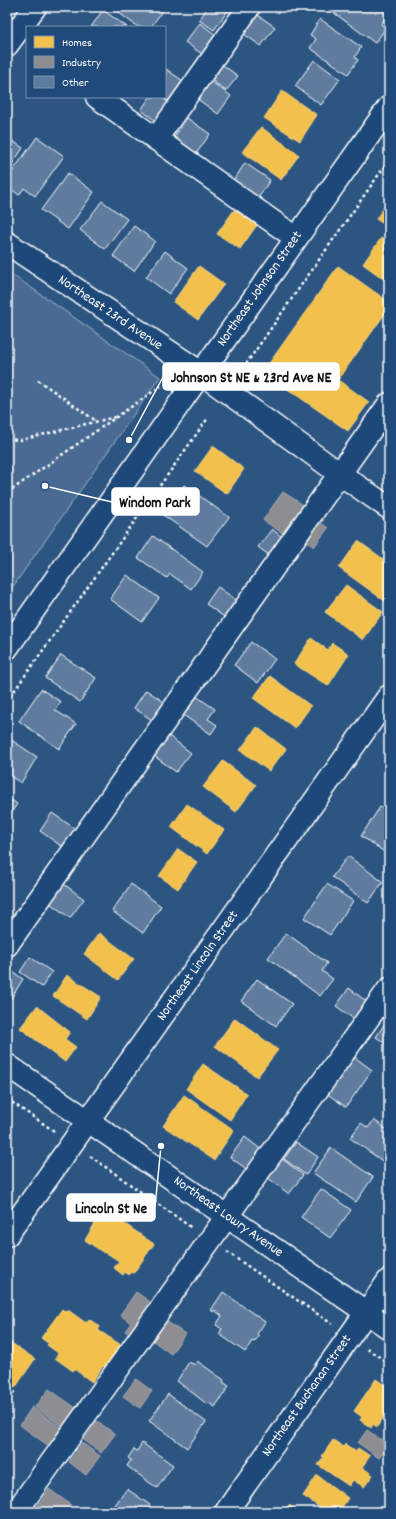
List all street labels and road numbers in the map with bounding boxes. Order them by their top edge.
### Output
street label: Northeast Johnson Street [213,227,307,351]
street label: Northeast 23rd Avenue [54,270,166,356]
street label: Northeast Lincoln Street [152,907,244,1025]
street label: Northeast Lowry Avenue [169,1171,287,1263]
street label: Northeast Buchanan Street [257,1331,357,1461]

